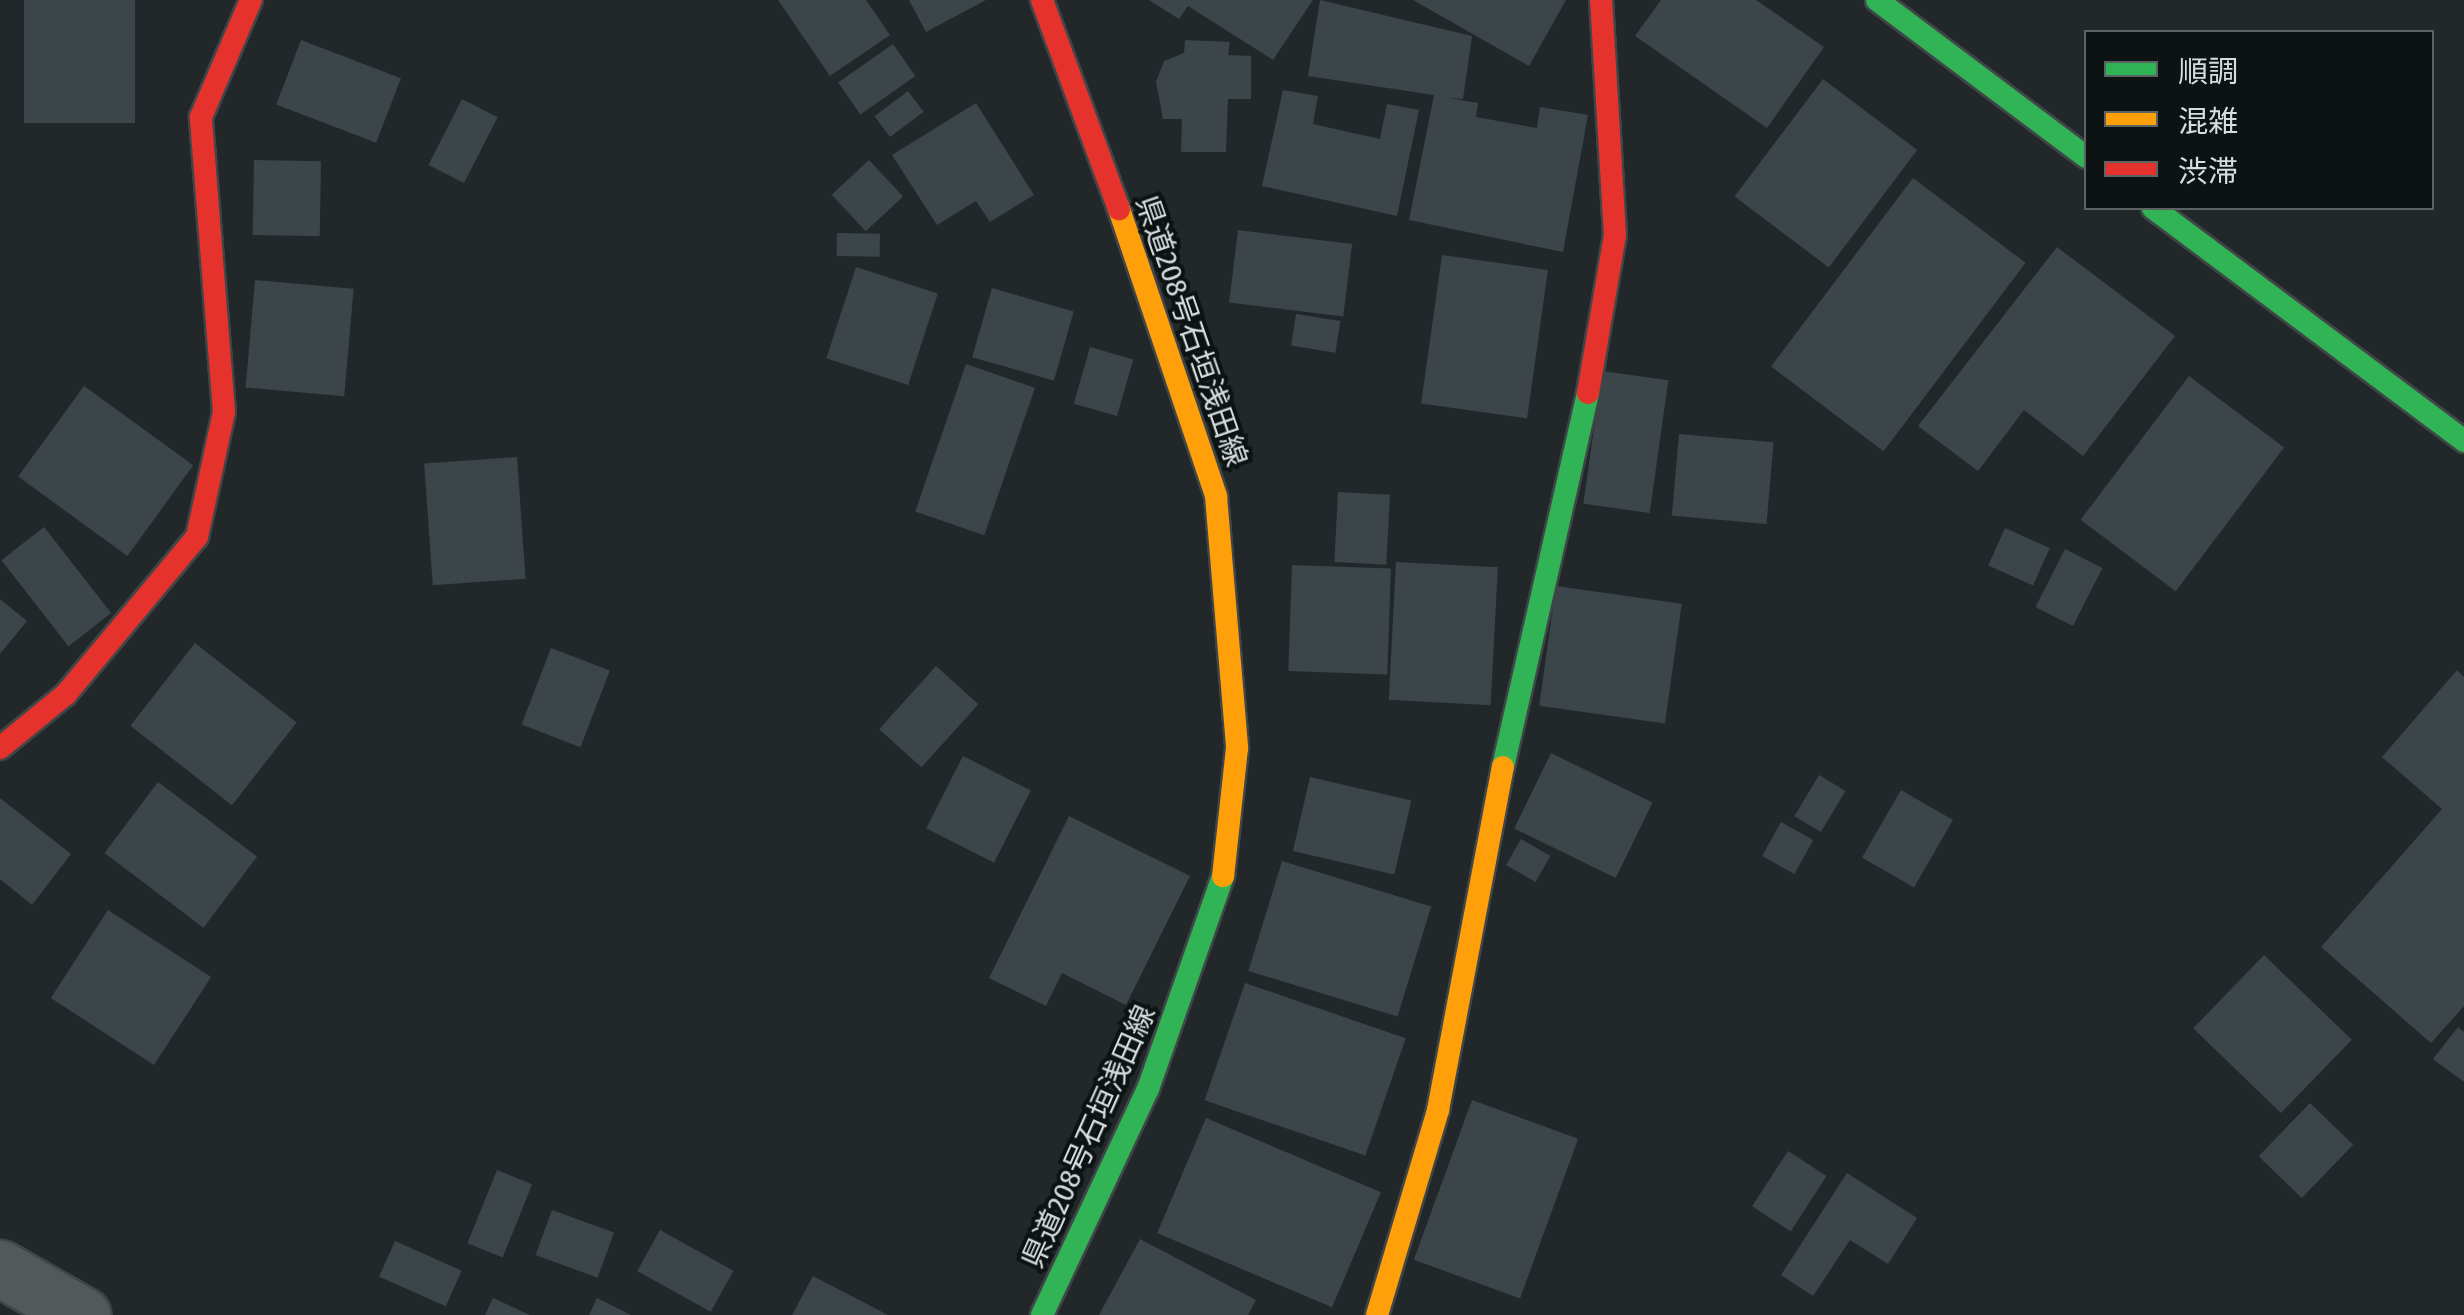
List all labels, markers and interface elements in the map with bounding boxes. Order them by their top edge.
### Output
legend [2084,30,2434,210]
text: 順調 [2178,54,2238,90]
text: 混雑 [2178,104,2238,140]
text: 渋滞 [2178,154,2238,190]
street label: 県道208号石垣浅田線 [1128,191,1254,471]
street label: 県道208号石垣浅田線 [1015,1000,1163,1274]

